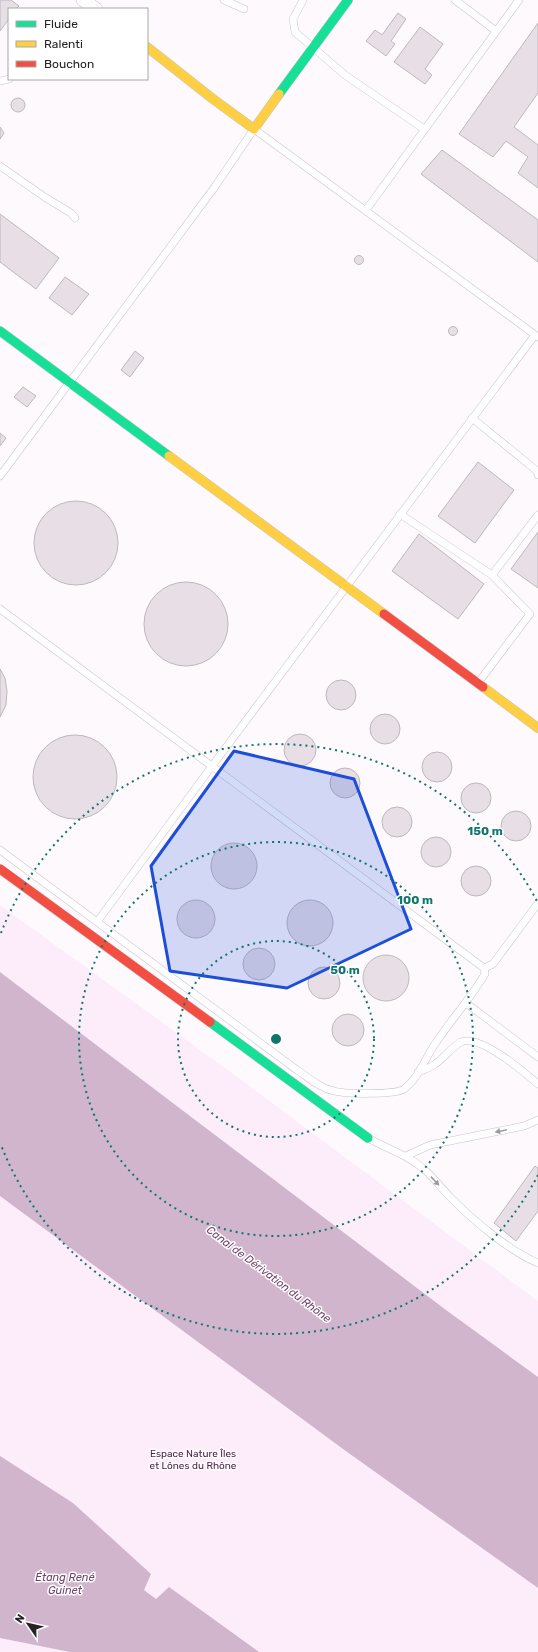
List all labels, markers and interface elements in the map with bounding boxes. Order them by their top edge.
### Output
legend [8,8,148,80]
text: Fluide [44,17,78,31]
text: Ralenti [44,37,83,51]
text: Bouchon [44,57,94,71]
text: 150 m [467,824,503,838]
text: 100 m [397,893,433,907]
text: 50 m [330,963,360,977]
centre of rings [269,1032,283,1046]
one-way arrow [494,1129,507,1135]
one-way arrow [430,1176,440,1186]
water label: Canal de Dérivation du Rhône [204,1223,333,1325]
park label: Espace Nature Îles et Lônes du Rhône [150,1448,237,1472]
water label: Étang René Guinet [35,1571,95,1597]
north arrow [8,1604,48,1644]
text: N [13,1612,28,1626]

